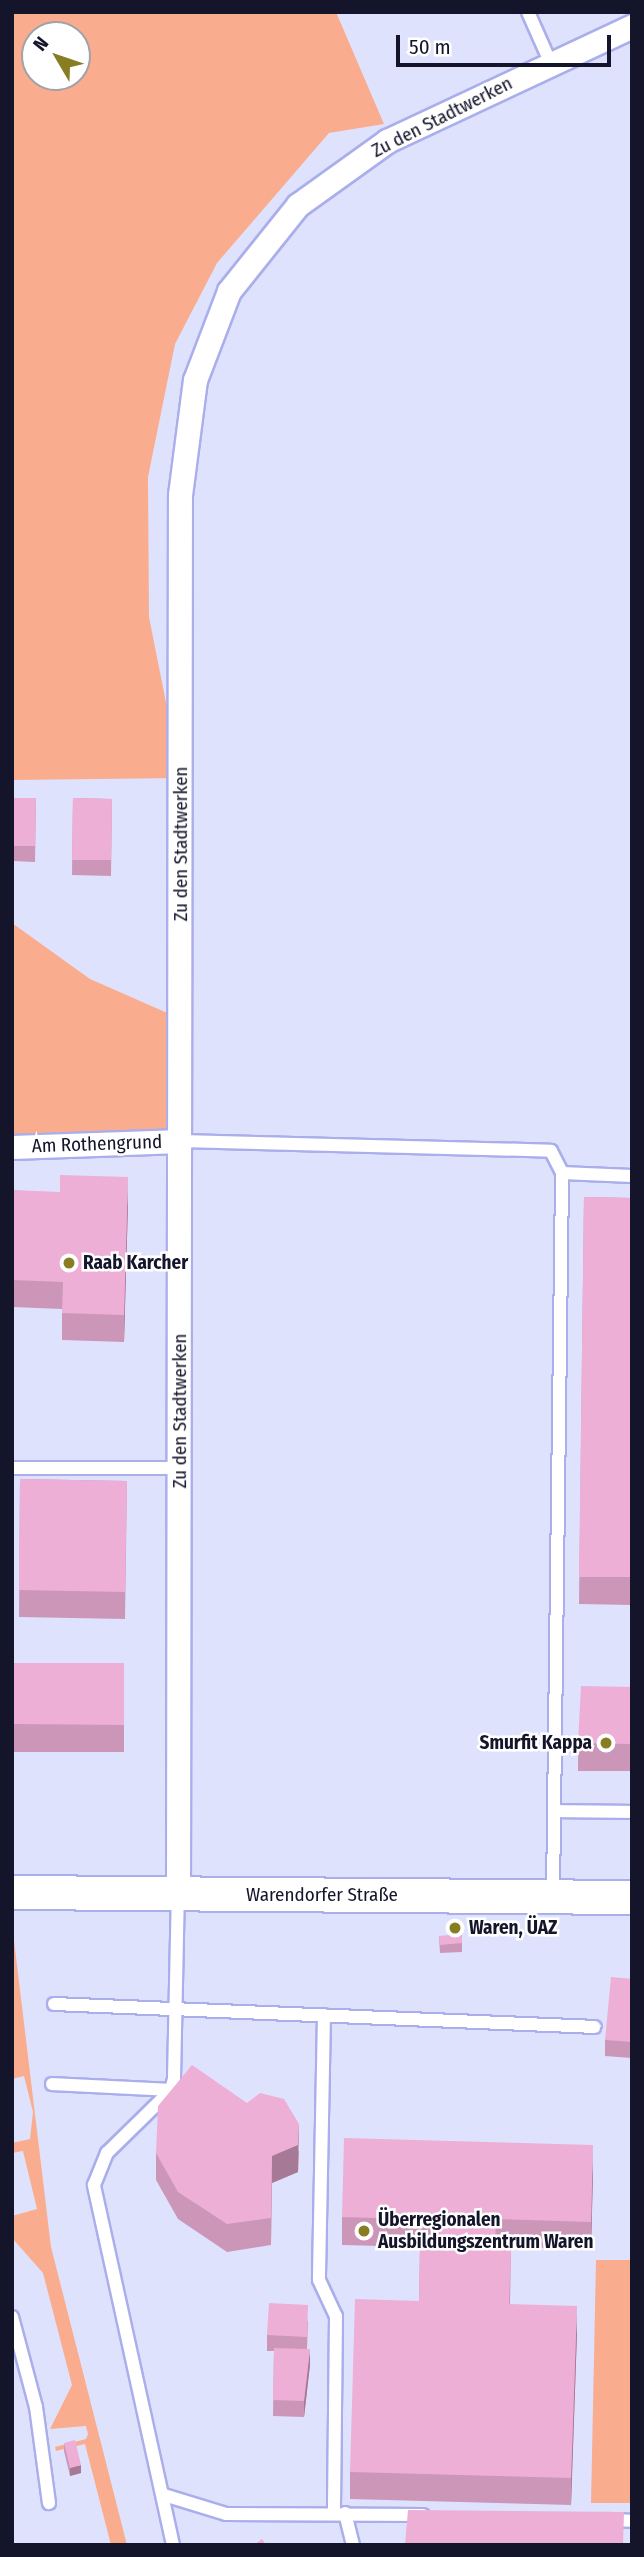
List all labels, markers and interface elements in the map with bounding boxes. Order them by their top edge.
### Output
north arrow [21,21,91,91]
scale bar [399,21,614,65]
text: N [28,32,53,55]
text: 50 m [409,34,451,60]
street label: Zu den Stadtwerken [368,72,516,162]
street label: Zu den Stadtwerken [170,767,192,921]
street label: Am Rothengrund [31,1130,163,1158]
place label: Raab Karcher [83,1252,188,1274]
marker: Raab Karcher [61,1255,77,1271]
street label: Zu den Stadtwerken [169,1334,191,1488]
place label: Smurfit Kappa [480,1732,592,1754]
marker: Smurfit Kappa [598,1735,614,1751]
street label: Warendorfer Straße [246,1884,398,1906]
place label: Waren, ÜAZ [469,1917,557,1939]
marker: Waren, ÜAZ [447,1920,463,1936]
place label: Überregionalen Ausbildungszentrum Waren [378,2209,593,2253]
marker: Überregionalen Ausbildungszentrum Waren [356,2223,372,2239]

